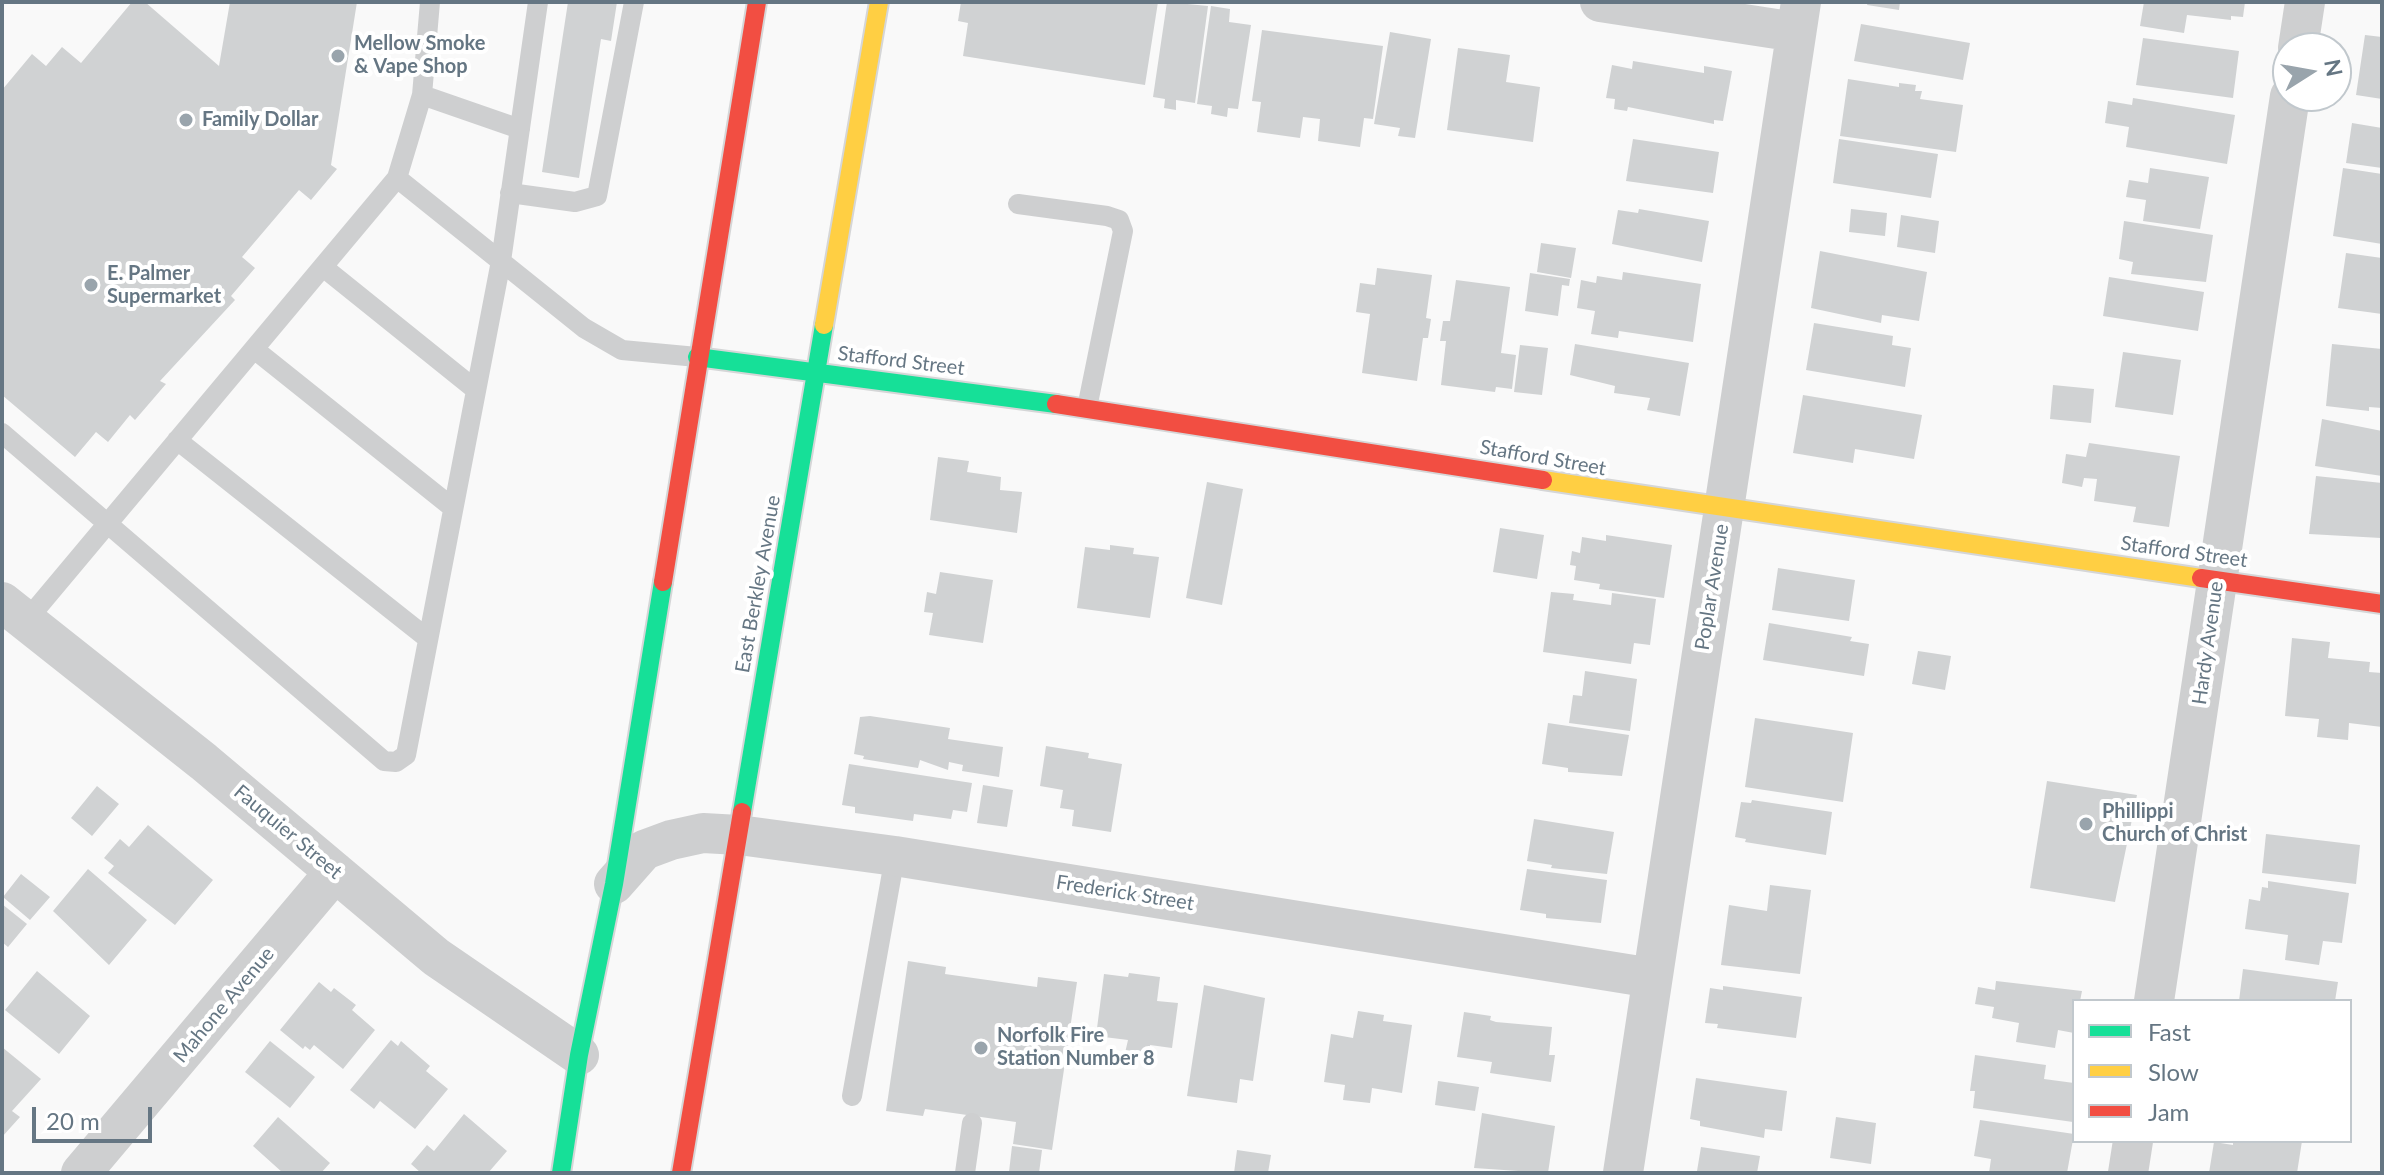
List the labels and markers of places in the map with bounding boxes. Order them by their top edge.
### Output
place label: Mellow Smoke & Vape Shop [354,32,485,79]
marker: Mellow Smoke & Vape Shop [329,47,347,65]
place label: Family Dollar [202,108,318,132]
marker: Family Dollar [177,111,195,129]
place label: E. Palmer Supermarket [107,262,221,309]
marker: E. Palmer Supermarket [82,276,100,294]
place label: Phillippi Church of Christ [2102,800,2247,847]
marker: Phillippi Church of Christ [2077,815,2095,833]
place label: Norfolk Fire Station Number 8 [997,1024,1155,1071]
marker: Norfolk Fire Station Number 8 [972,1039,990,1057]

